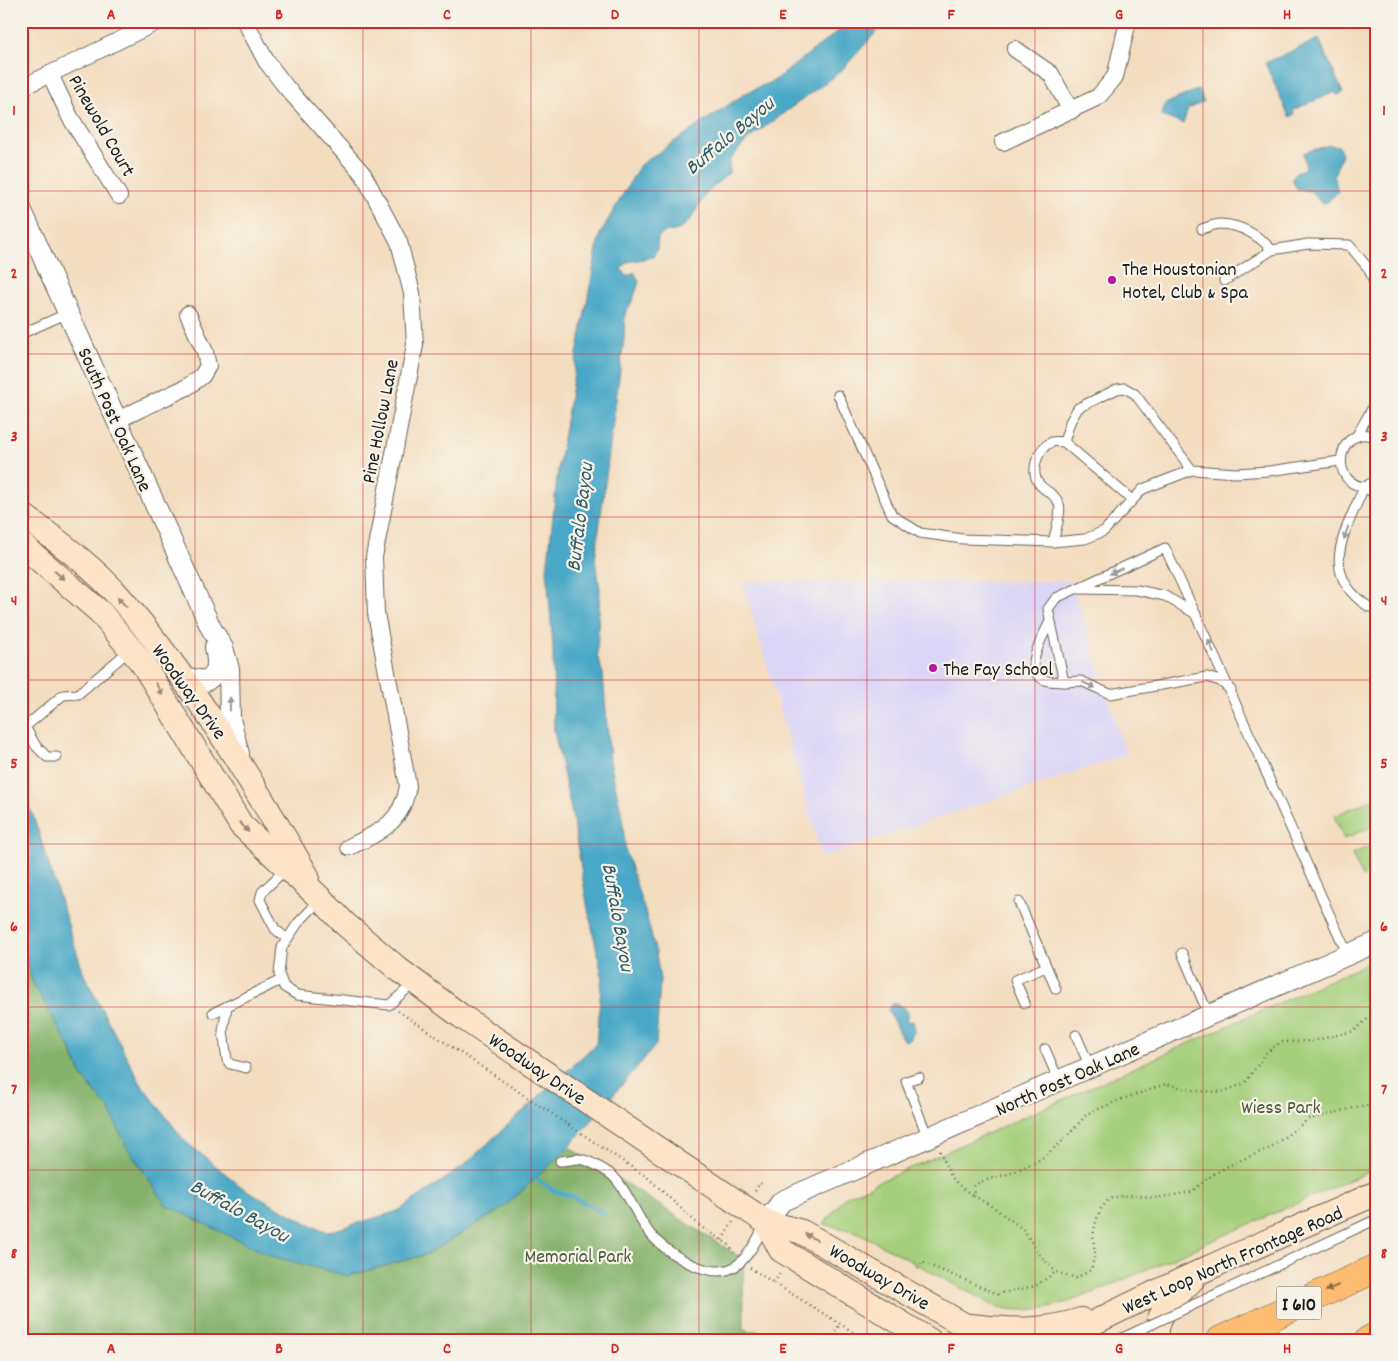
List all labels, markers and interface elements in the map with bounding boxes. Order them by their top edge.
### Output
text: A [107,4,116,27]
text: B [275,4,283,27]
text: C [443,4,451,27]
text: D [611,4,620,27]
text: E [779,4,787,27]
text: F [947,4,955,27]
text: G [1115,4,1123,27]
text: H [1283,4,1291,27]
street label: Pinewold Court [60,70,141,183]
water label: Buffalo Bayou [680,90,784,184]
text: 1 [12,100,16,123]
text: 1 [1382,100,1386,123]
place label: The Houstonian Hotel, Club & Spa [1122,257,1248,308]
text: 2 [11,263,18,286]
text: 2 [1381,263,1388,286]
marker: The Houstonian Hotel, Club & Spa [1106,274,1118,286]
street label: South Post Oak Lane [69,344,158,497]
street label: Pine Hollow Lane [356,357,408,486]
text: 3 [10,426,18,449]
text: 3 [1380,426,1388,449]
water label: Buffalo Bayou [560,460,604,573]
one-way arrow [1342,525,1349,540]
one-way arrow [1109,567,1123,575]
one-way arrow [52,569,64,581]
text: 4 [11,590,17,613]
text: 4 [1381,590,1387,613]
one-way arrow [117,595,128,608]
street label: Woodway Drive [143,639,232,747]
one-way arrow [1206,639,1214,653]
place label: The Fay School [943,657,1053,685]
marker: The Fay School [927,662,939,674]
one-way arrow [1082,681,1096,689]
one-way arrow [154,683,163,696]
one-way arrow [226,695,234,711]
text: 5 [10,753,18,776]
text: 5 [1380,753,1388,776]
one-way arrow [239,820,250,833]
water label: Buffalo Bayou [592,861,641,976]
text: 6 [10,916,18,939]
text: 6 [1380,916,1388,939]
street label: Woodway Drive [482,1028,591,1114]
street label: North Post Oak Lane [992,1036,1145,1125]
text: 7 [11,1079,17,1102]
text: 7 [1381,1079,1387,1102]
park label: Wiess Park [1241,1095,1321,1123]
water label: Buffalo Bayou [184,1173,295,1253]
street label: West Loop North Frontage Road [1119,1200,1348,1323]
one-way arrow [804,1232,817,1241]
street label: Woodway Drive [823,1238,934,1319]
text: 8 [11,1243,18,1266]
text: 8 [1381,1243,1388,1266]
park label: Memorial Park [524,1244,632,1272]
one-way arrow [1325,1284,1339,1292]
road number: I 610 [1276,1286,1322,1320]
text: A [107,1338,116,1361]
text: B [275,1338,283,1361]
text: C [443,1338,451,1361]
text: D [611,1338,620,1361]
text: E [779,1338,787,1361]
text: F [947,1338,955,1361]
text: G [1115,1338,1123,1361]
text: H [1283,1338,1291,1361]

